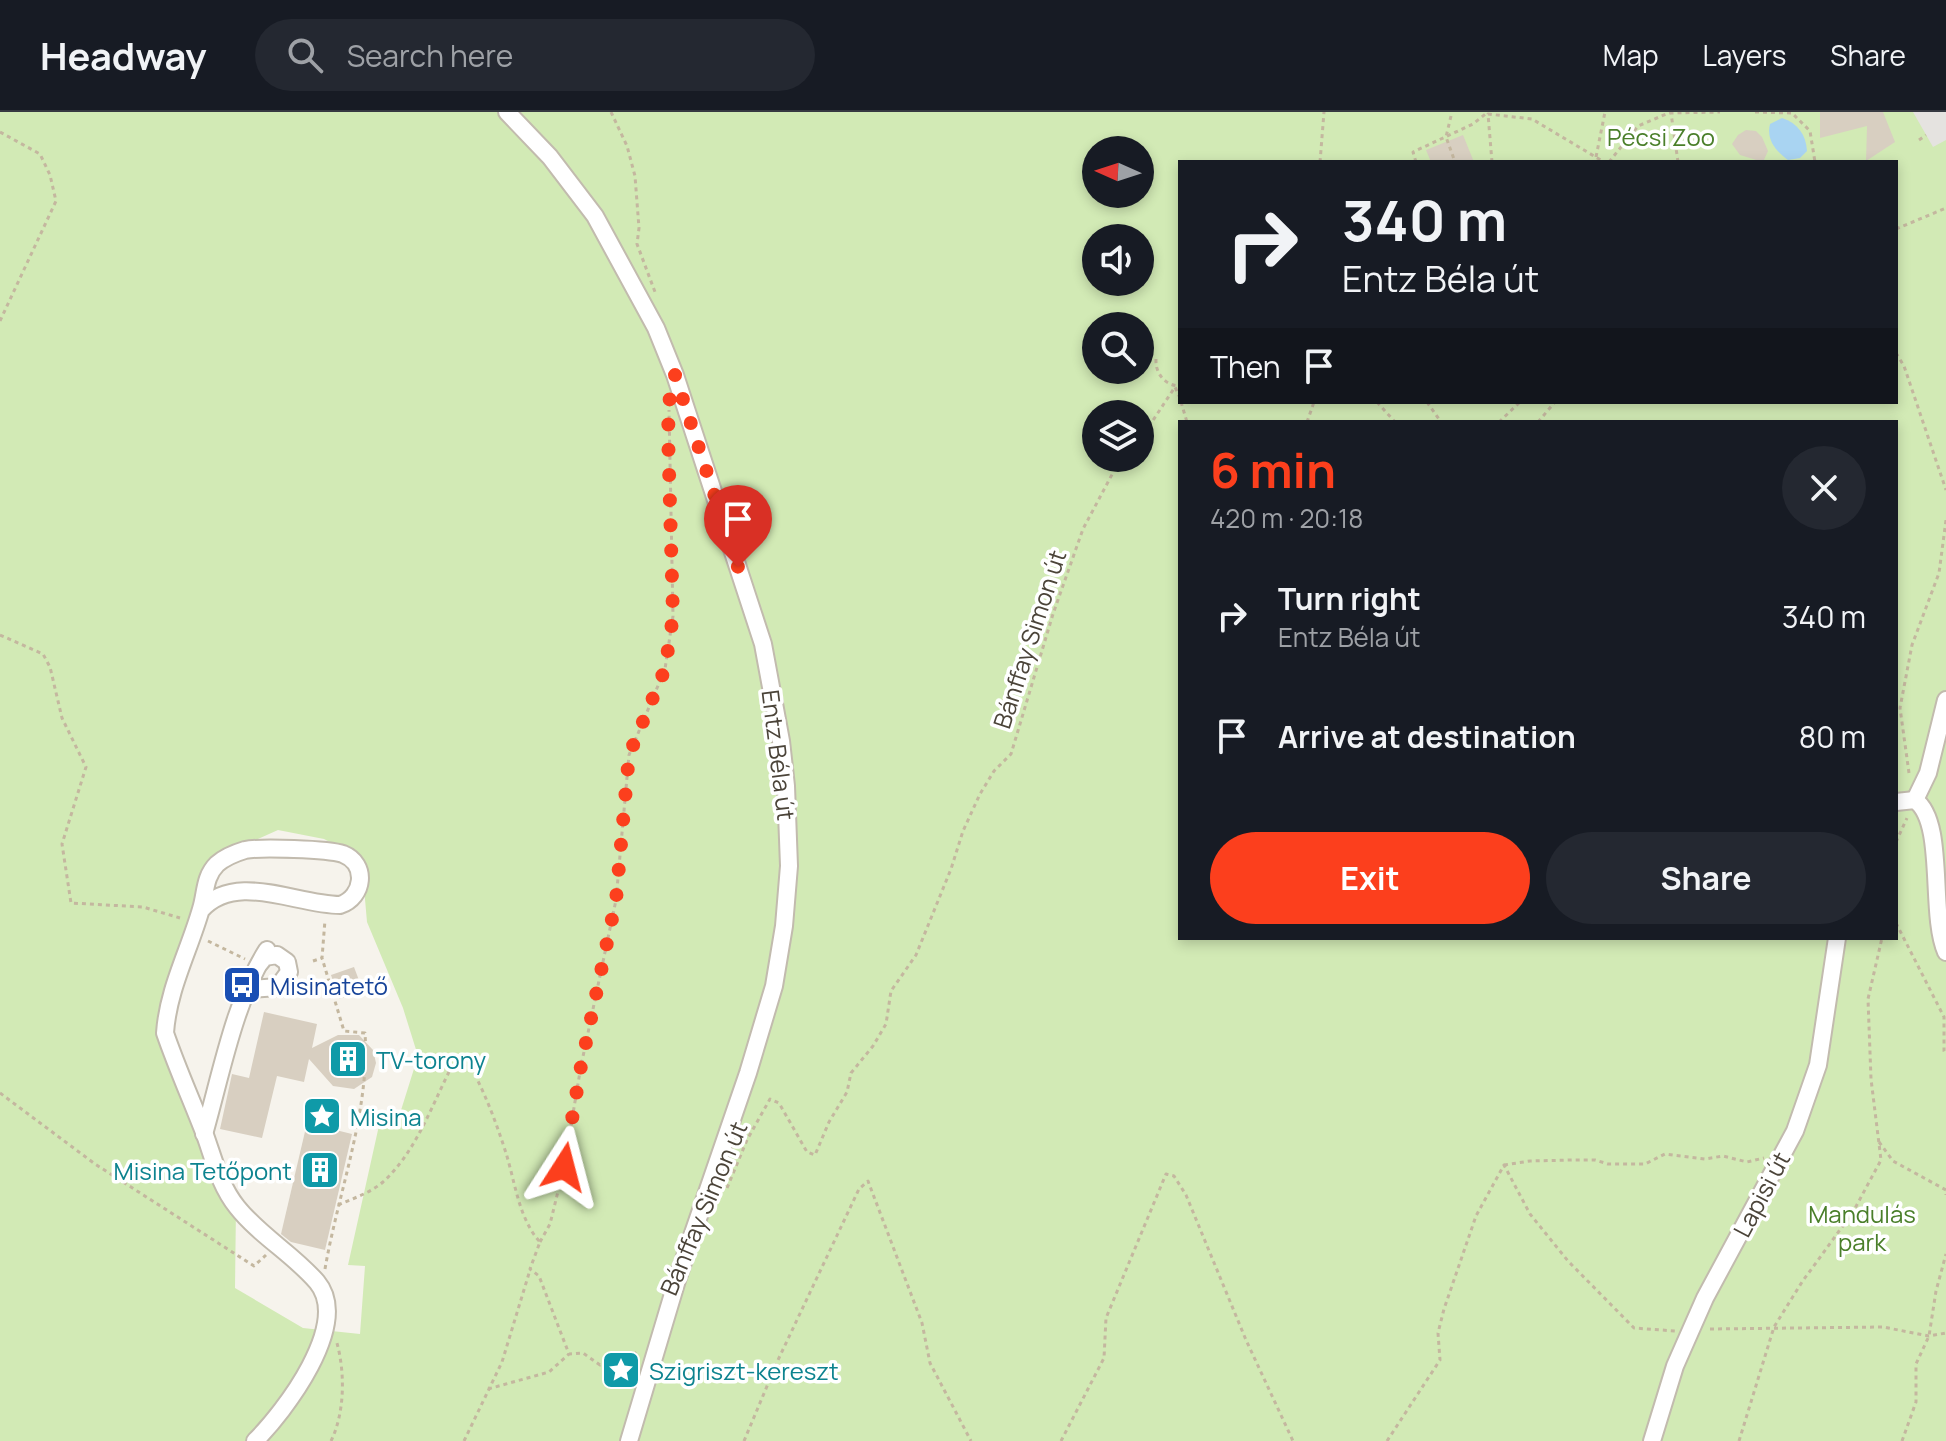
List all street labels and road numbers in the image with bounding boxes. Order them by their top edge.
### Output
street label: Bánffay Simon út [985,546,1073,732]
street label: Entz Béla út [755,688,803,822]
street label: Bánffay Simon út [652,1116,754,1300]
street label: Lapisi út [1725,1146,1797,1242]

